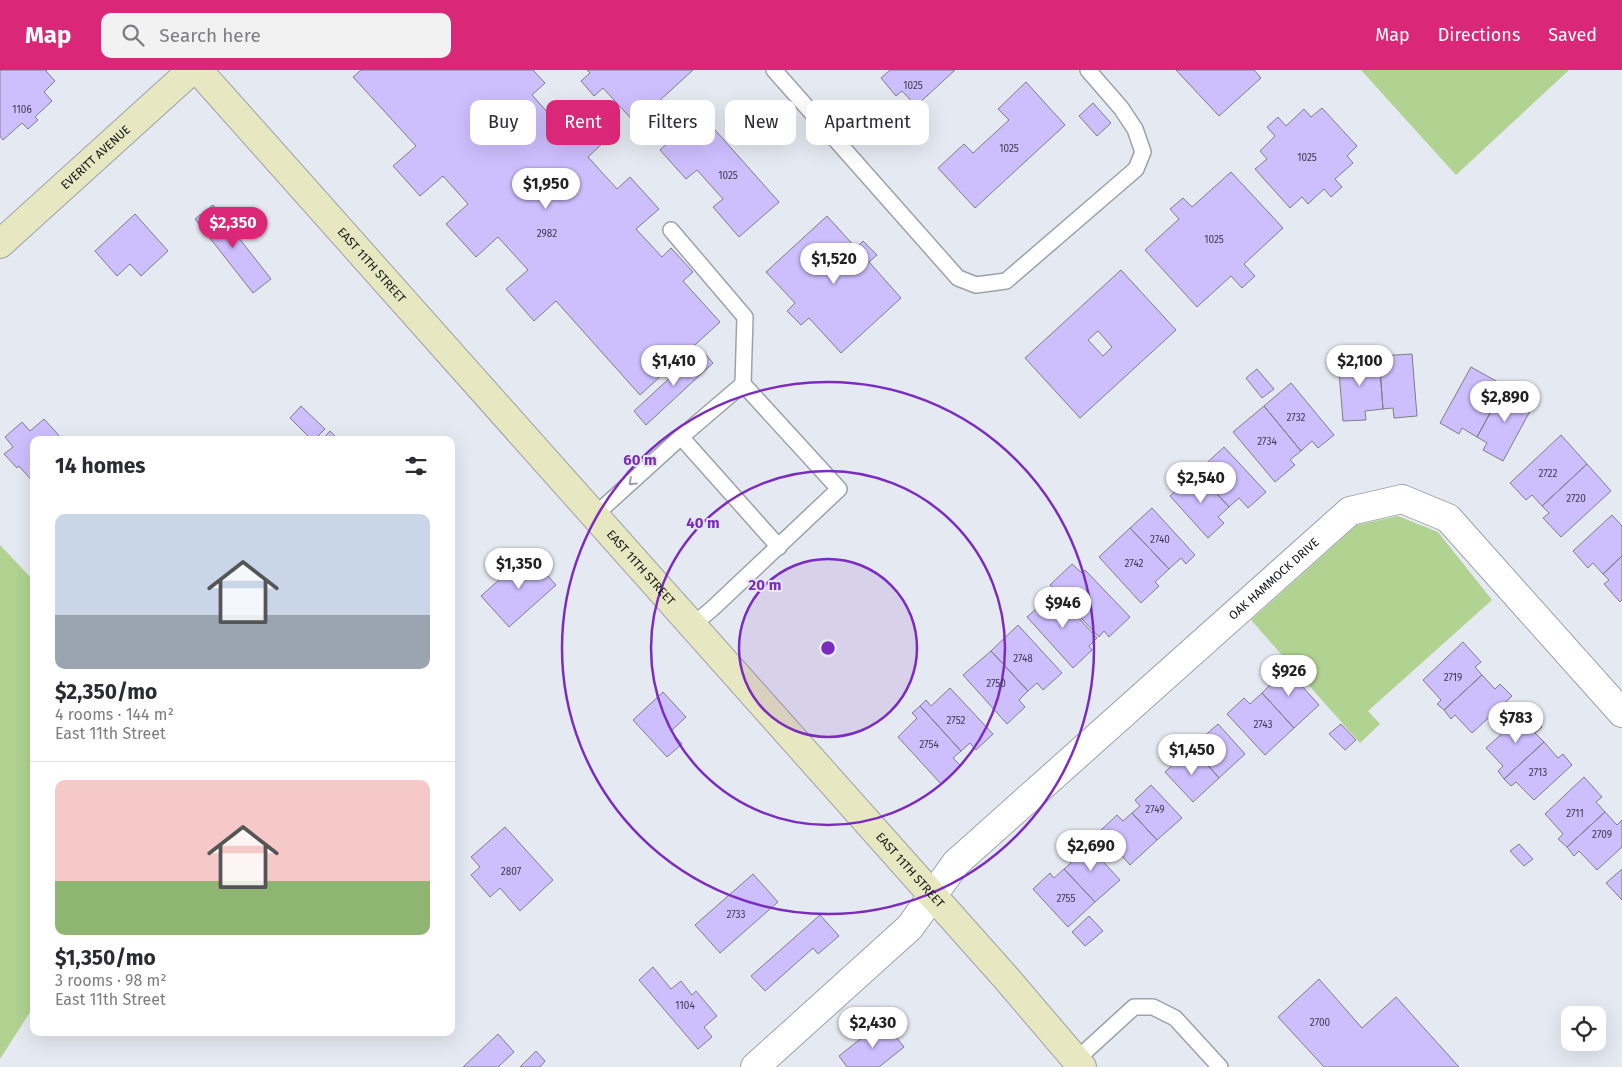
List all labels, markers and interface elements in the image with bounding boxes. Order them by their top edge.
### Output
search box [101,13,451,58]
text: Map [25,21,71,49]
icon: search [119,21,147,49]
text: Search here [159,24,261,47]
text: Map [1375,24,1410,46]
text: Directions [1438,24,1520,46]
text: Saved [1548,24,1597,46]
house number: 1025 [903,80,923,92]
chip: Buy [470,100,536,145]
chip: Rent [546,100,620,145]
chip: Filters [630,100,715,145]
chip: New [725,100,796,145]
chip: Apartment [806,100,929,145]
house number: 1106 [12,104,32,116]
street label: EVERITT AVENUE [58,123,133,192]
house number: 1025 [999,143,1019,155]
house number: 1025 [1297,152,1317,164]
pin: $1,950 [505,168,587,210]
house number: 1025 [718,170,738,182]
text: $1,950 [523,174,569,193]
pin: $2,350 [192,206,274,249]
text: $2,350 [209,213,257,232]
street label: EAST 11TH STREET [334,225,409,306]
house number: 2982 [537,228,557,240]
house number: 1025 [1204,234,1224,246]
pin: $1,520 [793,242,875,285]
text: $1,520 [811,249,857,268]
pin: $1,410 [633,344,715,387]
pin: $2,100 [1319,344,1401,387]
text: $1,410 [652,351,696,370]
text: $2,100 [1337,351,1383,370]
pin: $2,890 [1464,380,1546,423]
text: $2,890 [1481,387,1529,406]
house number: 2732 [1286,412,1306,424]
house number: 2734 [1257,436,1277,448]
text: 60 m [623,451,657,469]
icon: filters [402,452,430,480]
text: 14 homes [55,453,145,479]
pin: $2,540 [1160,462,1242,504]
text: $2,540 [1177,468,1225,487]
house number: 2722 [1538,468,1558,480]
one-way arrow [628,476,637,485]
house number: 2720 [1566,493,1586,505]
text: 40 m [686,514,720,532]
street label: EAST 11TH STREET [604,527,678,608]
house number: 2740 [1150,534,1170,546]
street label: OAK HAMMOCK DRIVE [1226,535,1322,623]
icon: home [198,547,288,637]
pin: $1,350 [478,548,560,590]
text: $1,350 [496,554,542,573]
house number: 2742 [1125,558,1144,570]
text: 20 m [749,576,781,594]
pin: $946 [1033,586,1093,629]
text: $946 [1045,593,1081,612]
centre of rings [819,639,837,657]
house number: 2748 [1013,653,1033,665]
pin: $926 [1259,654,1319,697]
text: $926 [1272,661,1306,680]
house number: 2719 [1444,672,1462,684]
house number: 2750 [986,678,1006,690]
text: $2,350/mo [55,679,157,705]
pin: $783 [1486,702,1546,744]
text: 4 rooms · 144 m² [55,705,174,724]
text: $783 [1499,708,1533,727]
house number: 2752 [947,715,966,727]
house number: 2743 [1253,719,1273,731]
text: East 11th Street [55,724,166,743]
pin: $1,450 [1151,734,1233,776]
house number: 2754 [919,739,939,751]
text: $1,450 [1169,740,1215,759]
house number: 2713 [1529,767,1547,779]
house number: 2749 [1145,804,1165,816]
house number: 2711 [1566,808,1584,820]
icon: home [198,812,288,902]
house number: 2709 [1592,829,1612,841]
street label: EAST 11TH STREET [873,830,948,911]
pin: $2,690 [1050,830,1132,872]
text: $2,690 [1067,836,1115,855]
house number: 2807 [501,866,522,878]
house number: 2755 [1056,893,1076,905]
house number: 2733 [726,909,746,921]
text: $1,350/mo [55,945,156,971]
text: 3 rooms · 98 m² [55,971,167,990]
text: East 11th Street [55,990,166,1009]
house number: 1104 [675,1000,695,1012]
pin: $2,430 [832,1006,914,1049]
map controls [1561,1006,1606,1051]
button: locate [1561,1006,1606,1051]
text: $2,430 [850,1013,896,1032]
house number: 2700 [1310,1017,1331,1029]

